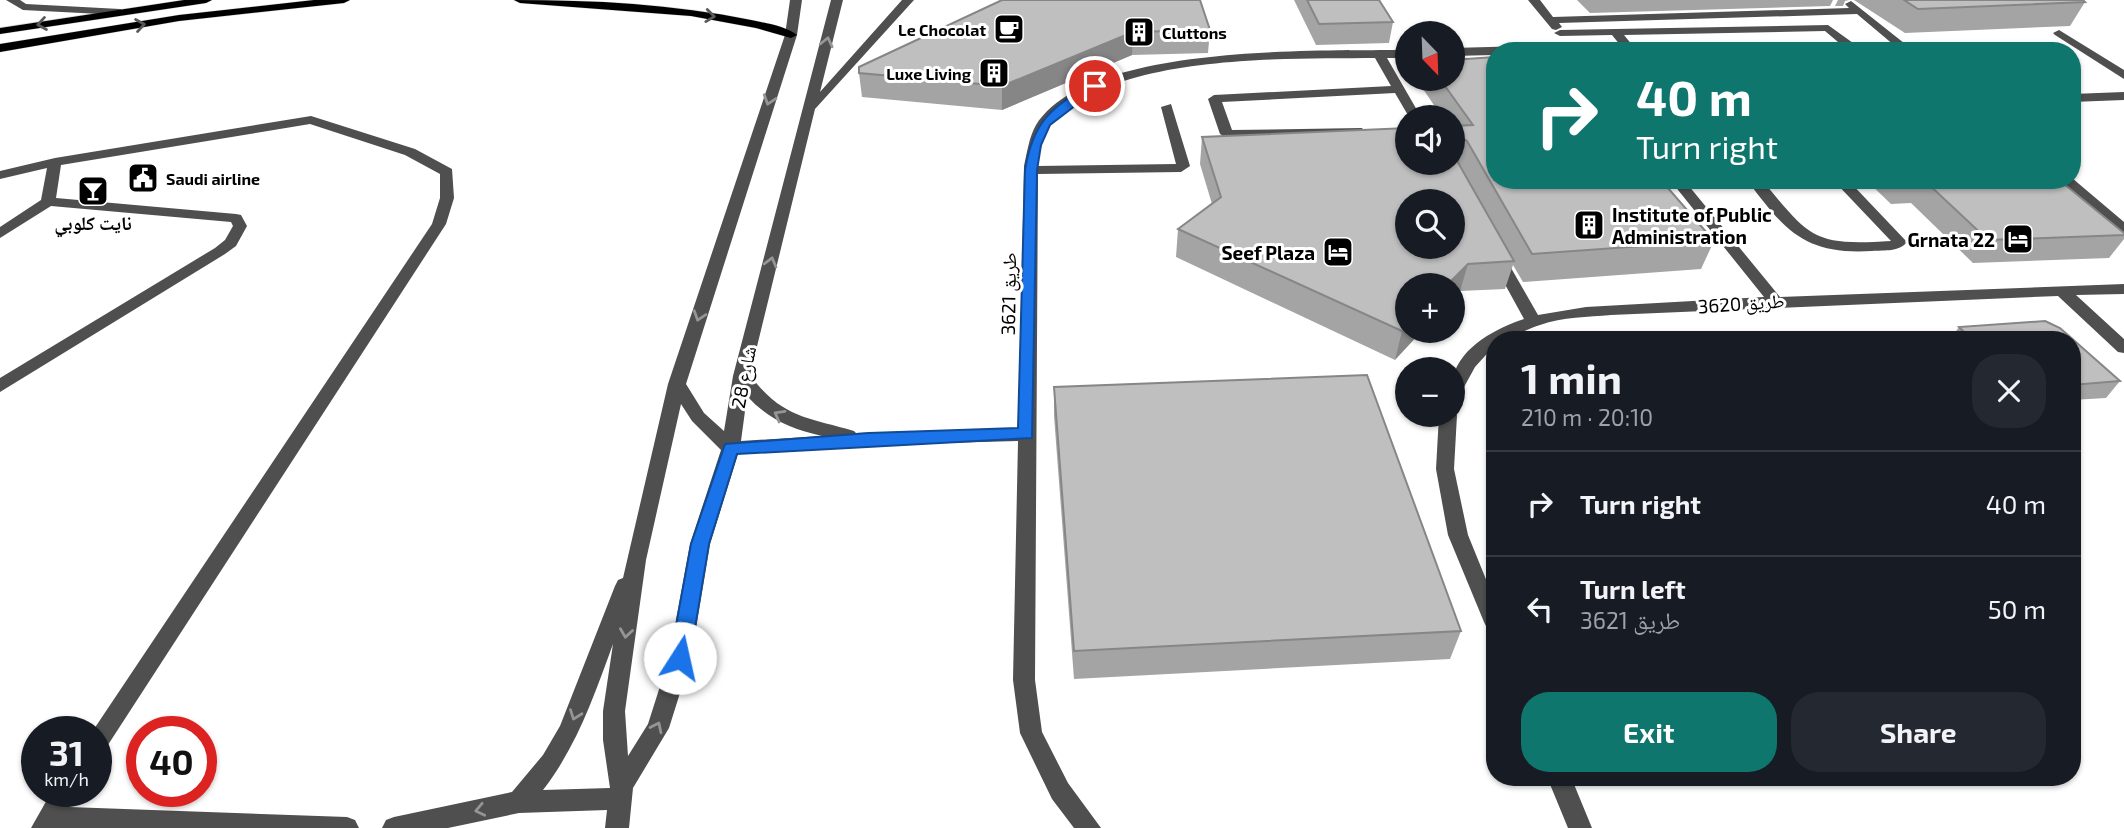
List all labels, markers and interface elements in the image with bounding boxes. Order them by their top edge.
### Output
one-way arrow [704,9,716,24]
cafe icon: Le Chocolat [992,12,1026,46]
building icon: Cluttons [1122,15,1156,49]
one-way arrow [36,16,48,31]
one-way arrow [134,18,146,33]
place label: Le Chocolat [898,20,986,39]
north arrow [1395,21,1465,91]
map controls [1395,21,1465,427]
place label: Cluttons [1162,23,1227,42]
one-way arrow [819,36,834,48]
building icon: Luxe Living [977,56,1011,90]
pin [1065,56,1125,116]
place label: Luxe Living [886,64,972,83]
icon: arrive [1076,67,1114,105]
text: 40 m [1636,67,1752,126]
icon: right [1521,70,1612,161]
one-way arrow [763,93,778,105]
button: sound [1395,105,1465,175]
text: Turn right [1636,127,1778,165]
public building icon: Saudi airline [126,161,160,195]
place label: Saudi airline [166,169,260,188]
bar icon: نايت كلوبي [76,174,110,208]
button: search [1395,189,1465,259]
place label: Institute of Public Administration [1612,203,1772,248]
building icon: Institute of Public Administration [1572,208,1606,242]
place label: نايت كلوبي [54,211,132,238]
hotel icon: Grnata 22 [2001,222,2035,256]
place label: Grnata 22 [1908,228,1995,251]
hotel icon: Seef Plaza [1321,235,1355,269]
place label: Seef Plaza [1221,241,1315,264]
street label: طريق 3621 [996,252,1021,336]
one-way arrow [763,257,777,269]
button: + [1395,273,1465,343]
street label: طريق 3620 [1697,289,1785,318]
one-way arrow [693,309,707,322]
street label: شارع 28 [726,344,761,410]
text: 1 min [1521,352,1622,402]
button: close [1972,354,2046,428]
button: − [1395,357,1465,427]
text: 210 m · 20:10 [1521,403,1653,431]
one-way arrow [774,410,787,424]
icon: right [1521,485,1559,523]
text: Turn right [1580,488,1701,519]
text: 40 m [1986,488,2046,519]
text: Turn left [1580,573,1686,604]
icon: left [1521,590,1559,628]
text: 50 m [1988,593,2046,624]
text: طريق 3621 [1580,606,1680,634]
position arrow [643,621,717,695]
one-way arrow [618,627,633,638]
button: Exit [1521,692,1777,772]
button: Share [1791,692,2046,772]
one-way arrow [570,709,584,721]
speed limit sign: 40 [126,716,217,807]
one-way arrow [649,722,663,734]
text: 31 [49,731,84,773]
text: km/h [44,768,89,790]
one-way arrow [474,802,486,817]

